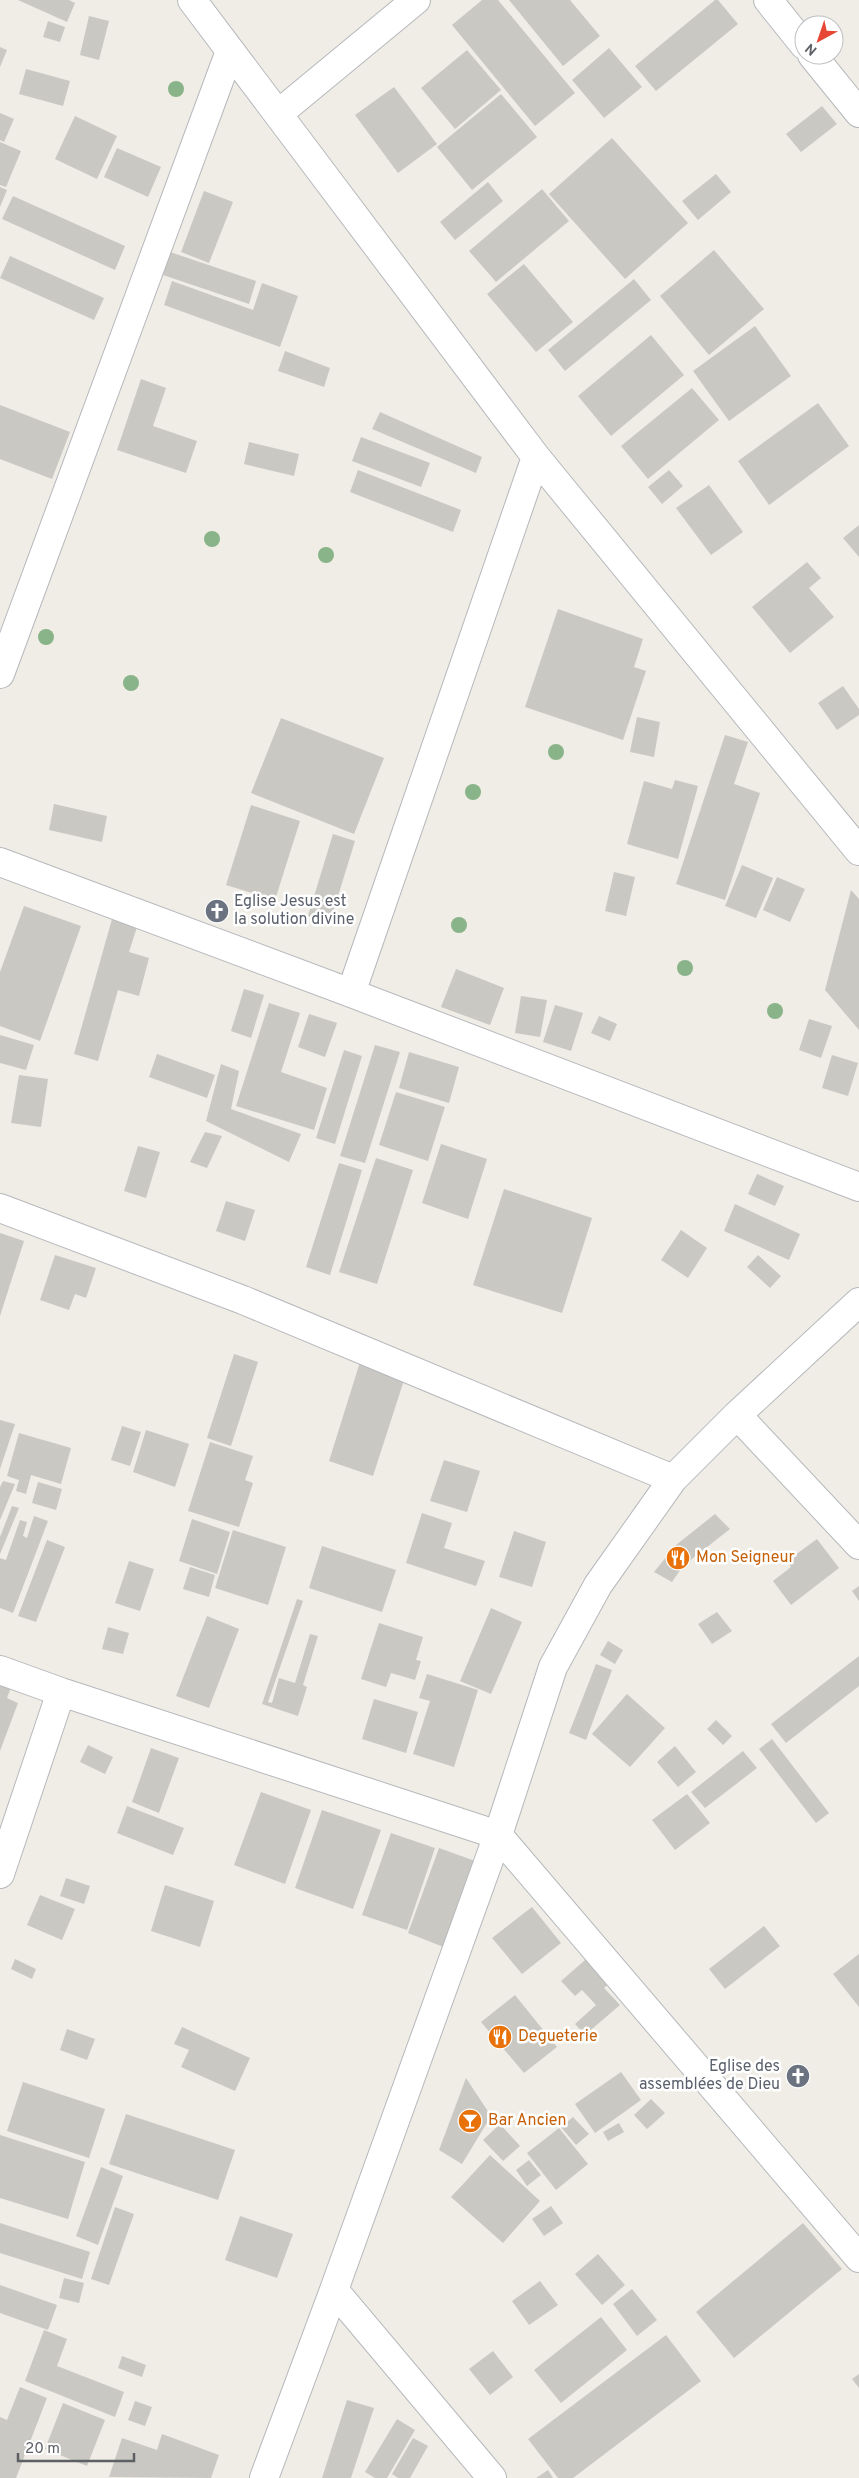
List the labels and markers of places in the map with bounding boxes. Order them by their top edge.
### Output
place label: Eglise Jesus est la solution divine [234,892,354,930]
church icon: Eglise Jesus est la solution divine [204,898,230,924]
restaurant icon: Mon Seigneur [665,1545,691,1571]
place label: Mon Seigneur [696,1548,795,1568]
restaurant icon: Degueterie [487,2024,513,2050]
place label: Degueterie [518,2027,598,2047]
place label: Eglise des assemblées de Dieu [639,2057,780,2095]
church icon: Eglise des assemblées de Dieu [785,2063,811,2089]
bar icon: Bar Ancien [457,2108,483,2134]
place label: Bar Ancien [488,2111,567,2131]

